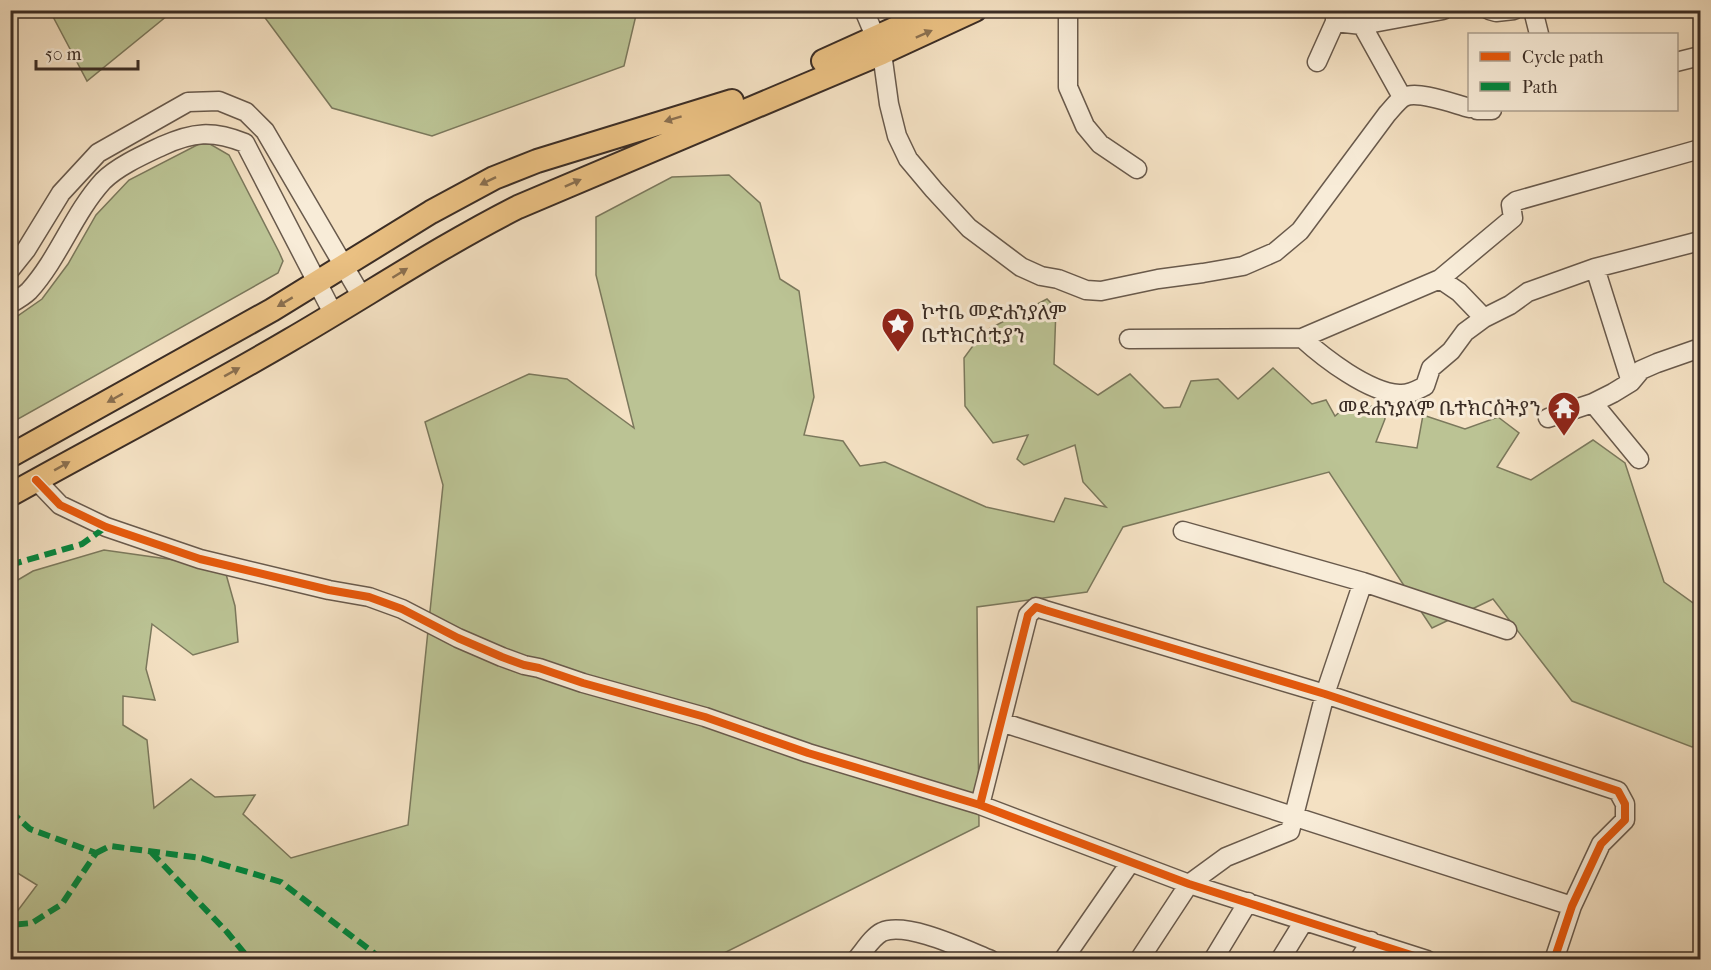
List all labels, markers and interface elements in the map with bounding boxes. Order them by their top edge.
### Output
one-way arrow [915,30,932,39]
scale bar [36,33,138,71]
legend [1468,33,1678,111]
text: 50 m [45,44,82,65]
text: Cycle path [1522,47,1603,68]
text: Path [1522,77,1558,98]
one-way arrow [664,115,682,124]
one-way arrow [480,176,497,185]
one-way arrow [564,178,582,188]
one-way arrow [392,268,408,279]
one-way arrow [277,297,293,308]
place label: ኮተቤ መድሐንያለም ቤተክርስቲያን [921,301,1067,347]
place icon: ኮተቤ መድሐንያለም ቤተክርስቲያን [880,306,916,353]
one-way arrow [224,367,241,377]
temple icon: መደሐንያለም ቤተክርስትያን [1546,390,1582,437]
one-way arrow [106,393,123,403]
place label: መደሐንያለም ቤተክርስትያን [1338,397,1541,420]
one-way arrow [53,462,70,472]

